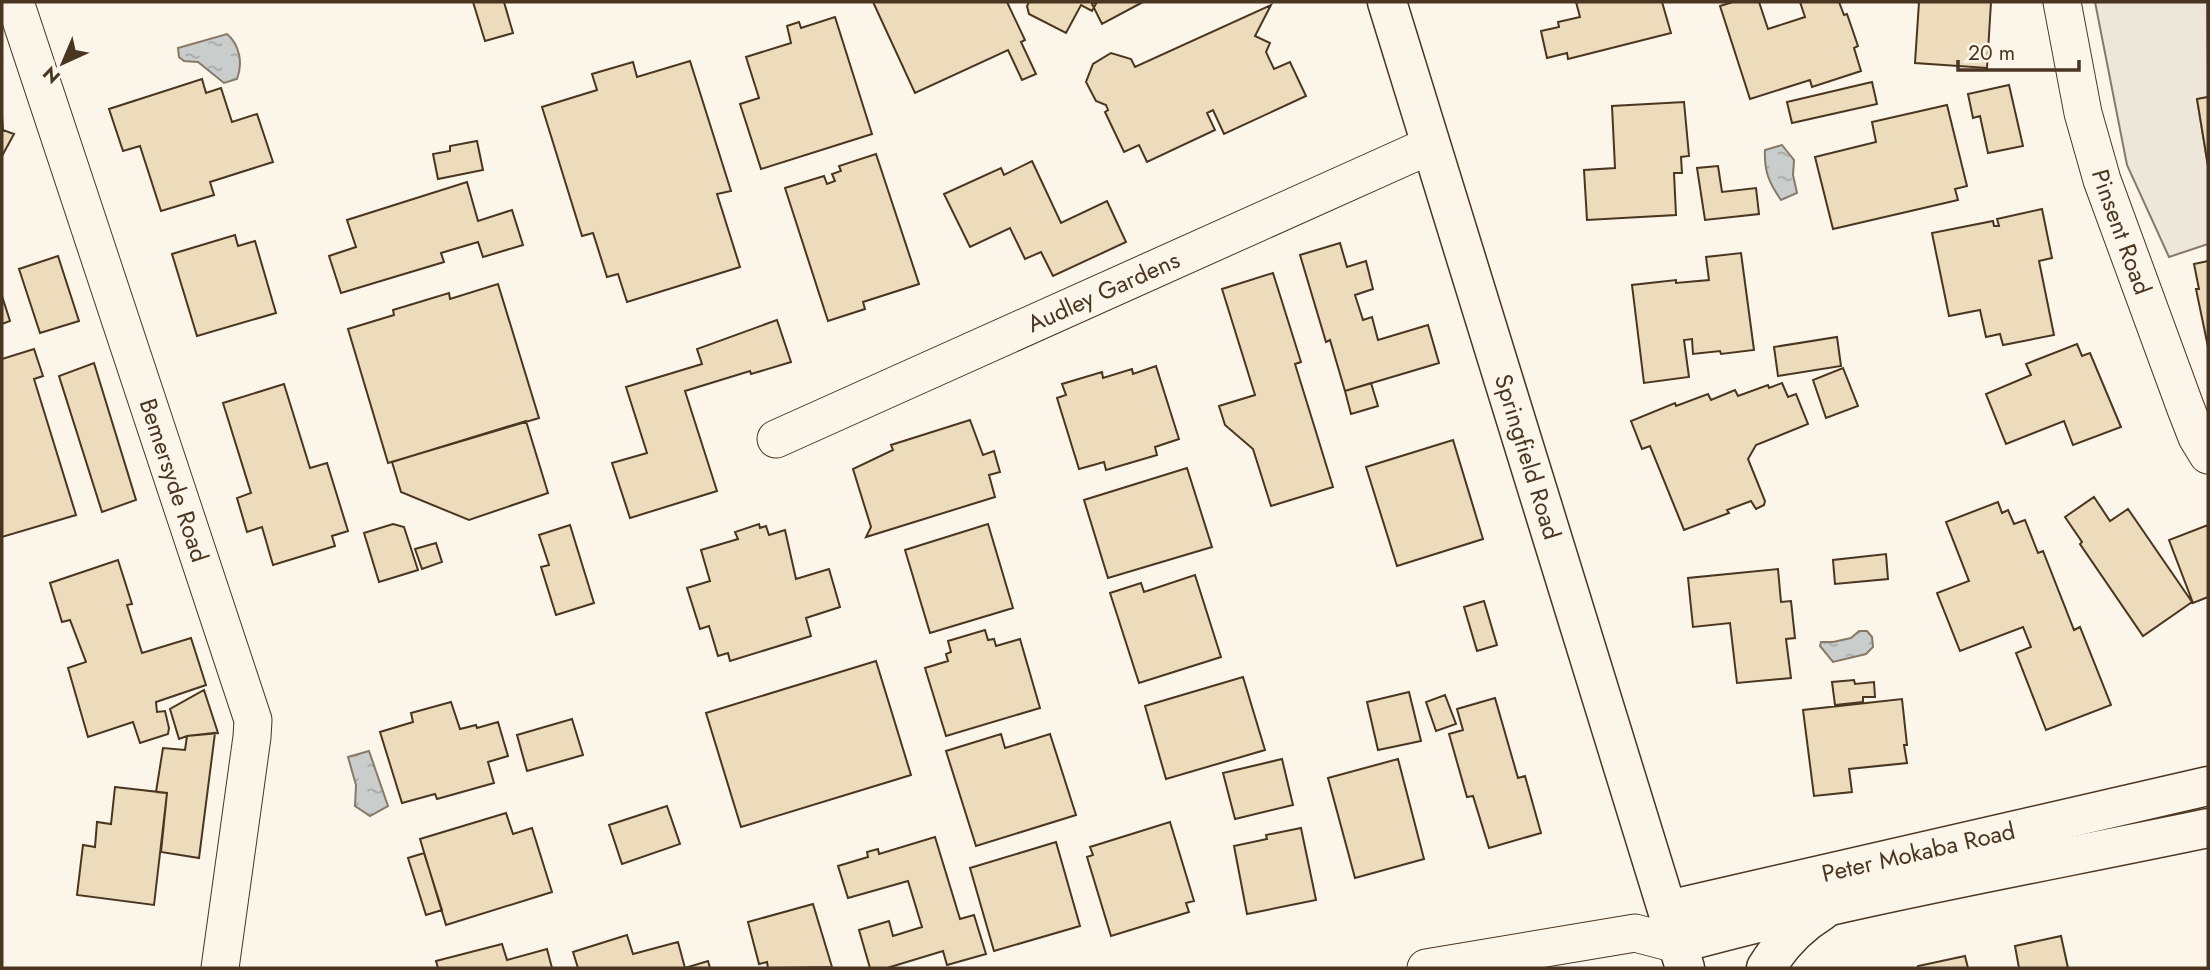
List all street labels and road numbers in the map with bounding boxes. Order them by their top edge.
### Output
street label: Pinsent Road [2083,165,2161,300]
street label: Audley Gardens [1021,242,1185,341]
street label: Springfield Road [1486,370,1570,544]
street label: Bemersyde Road [131,394,217,567]
street label: Peter Mokaba Road [1818,813,2018,891]

